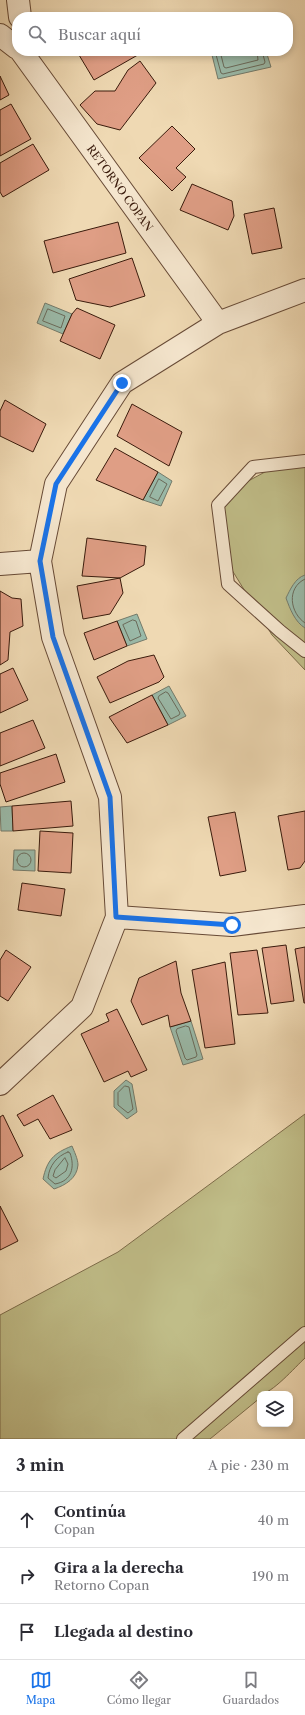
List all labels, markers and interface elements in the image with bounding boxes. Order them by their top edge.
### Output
search box [12,12,293,56]
icon: search [26,23,48,45]
text: Buscar aquí [58,25,141,44]
street label: RETORNO COPAN [84,142,156,234]
route end [113,374,131,392]
route start [223,916,241,934]
map controls [257,1391,293,1427]
button: layers [257,1391,293,1427]
text: 3 min [16,1455,65,1475]
text: A pie · 230 m [208,1457,289,1473]
text: Continúa [54,1502,126,1521]
icon: ahead [16,1509,38,1531]
text: 40 m [258,1512,289,1528]
text: Copan [54,1521,95,1537]
text: Gira a la derecha [54,1558,184,1577]
icon: right [16,1565,38,1587]
text: 190 m [252,1568,289,1584]
text: Retorno Copan [54,1577,149,1593]
icon: arrive [16,1621,38,1643]
text: Llegada al destino [54,1622,193,1641]
tab: Mapa [26,1669,55,1707]
tab: Cómo llegar [107,1669,171,1707]
tab: Guardados [222,1669,279,1707]

